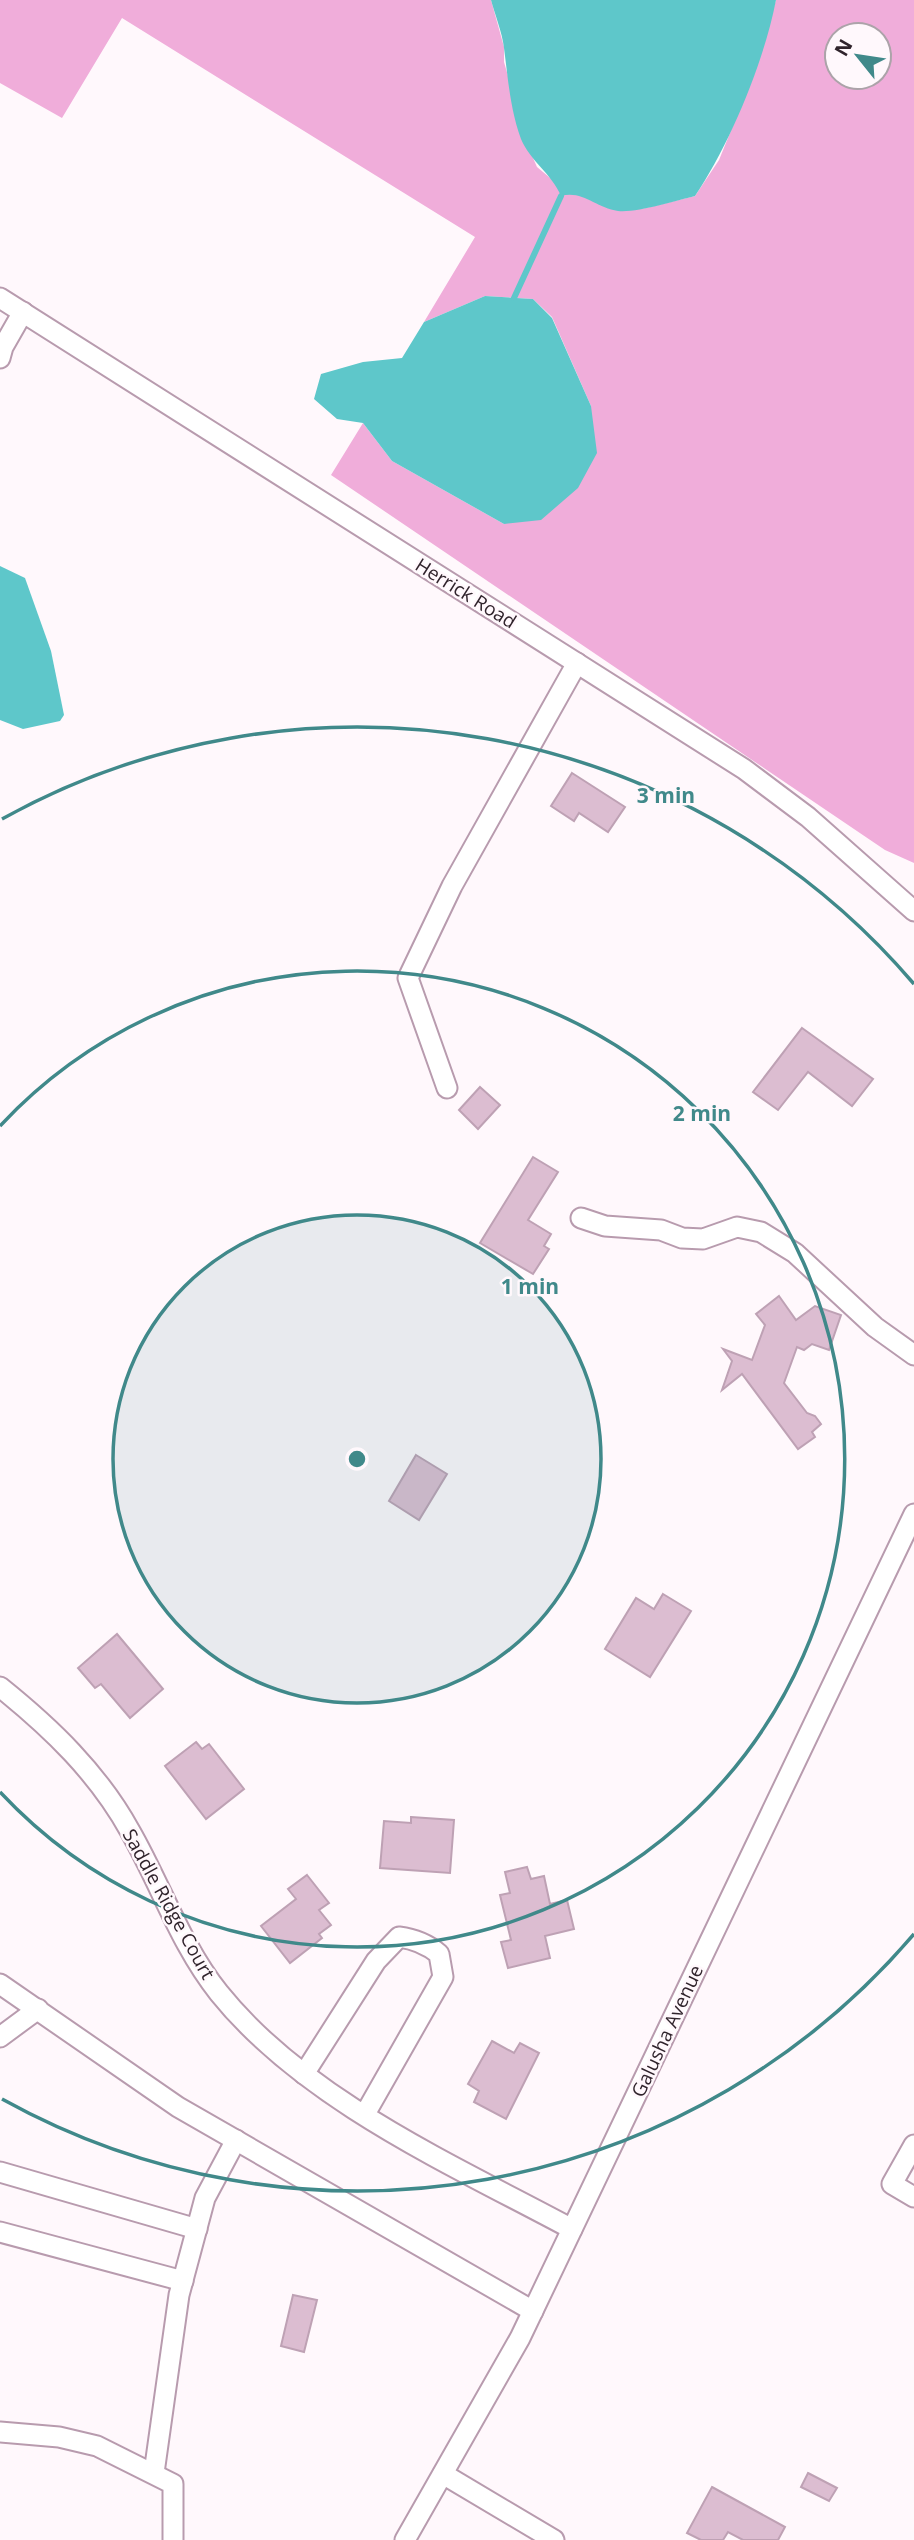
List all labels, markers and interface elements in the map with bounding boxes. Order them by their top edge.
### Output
north arrow [823,21,893,91]
text: N [828,34,858,61]
street label: Herrick Road [411,552,521,634]
text: 3 min [637,781,695,809]
text: 2 min [673,1099,731,1127]
text: 1 min [501,1272,559,1300]
centre of rings [345,1447,369,1471]
street label: Saddle Ridge Court [117,1824,221,1984]
street label: Galusha Avenue [625,1961,709,2101]

